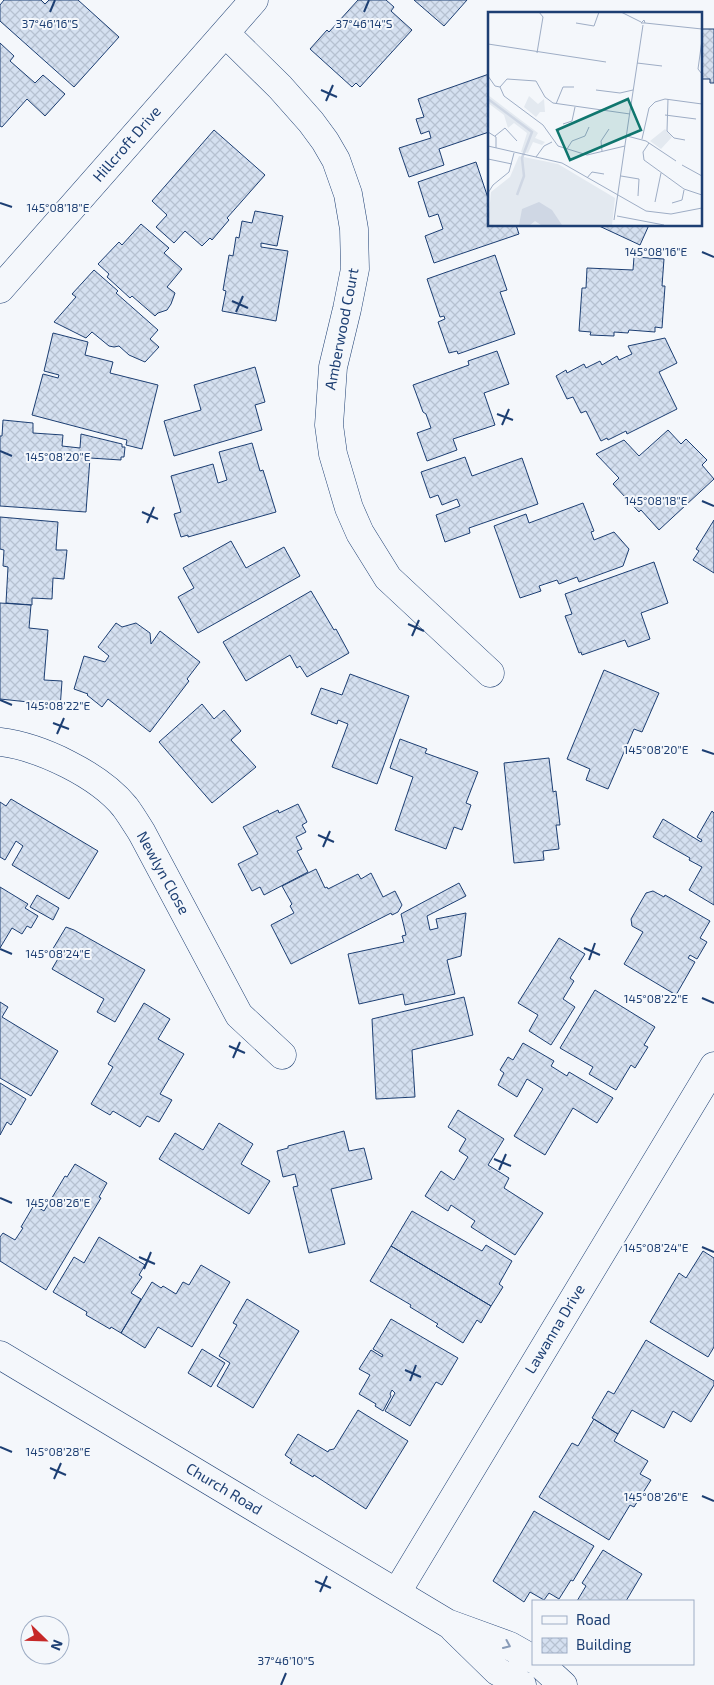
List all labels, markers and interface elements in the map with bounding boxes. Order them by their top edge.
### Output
inset map [488,12,702,226]
text: 37°46'16"S [22,16,79,30]
text: 37°46'14"S [335,16,393,30]
street label: Hillcroft Drive [88,102,164,185]
text: 145°08'18"E [27,200,90,214]
text: 145°08'16"E [625,244,688,258]
street label: Amberwood Court [320,266,362,391]
text: 145°08'20"E [26,449,91,463]
text: 145°08'18"E [625,493,688,507]
text: 145°08'22"E [26,698,90,712]
text: 145°08'20"E [624,742,689,756]
street label: Newlyn Close [134,828,194,917]
text: 145°08'24"E [25,946,91,960]
text: 145°08'22"E [624,991,688,1005]
text: 145°08'26"E [26,1195,91,1209]
text: 145°08'24"E [623,1240,689,1254]
street label: Lawanna Drive [520,1281,588,1376]
text: 145°08'28"E [26,1444,91,1458]
street label: Church Road [183,1458,266,1518]
text: 145°08'26"E [624,1489,689,1503]
legend [532,1600,694,1665]
text: Road [576,1610,611,1628]
north arrow [20,1615,70,1665]
text: Building [576,1635,632,1653]
text: N [48,1637,67,1653]
one-way arrow [502,1639,511,1650]
text: 37°46'10"S [258,1653,315,1667]

